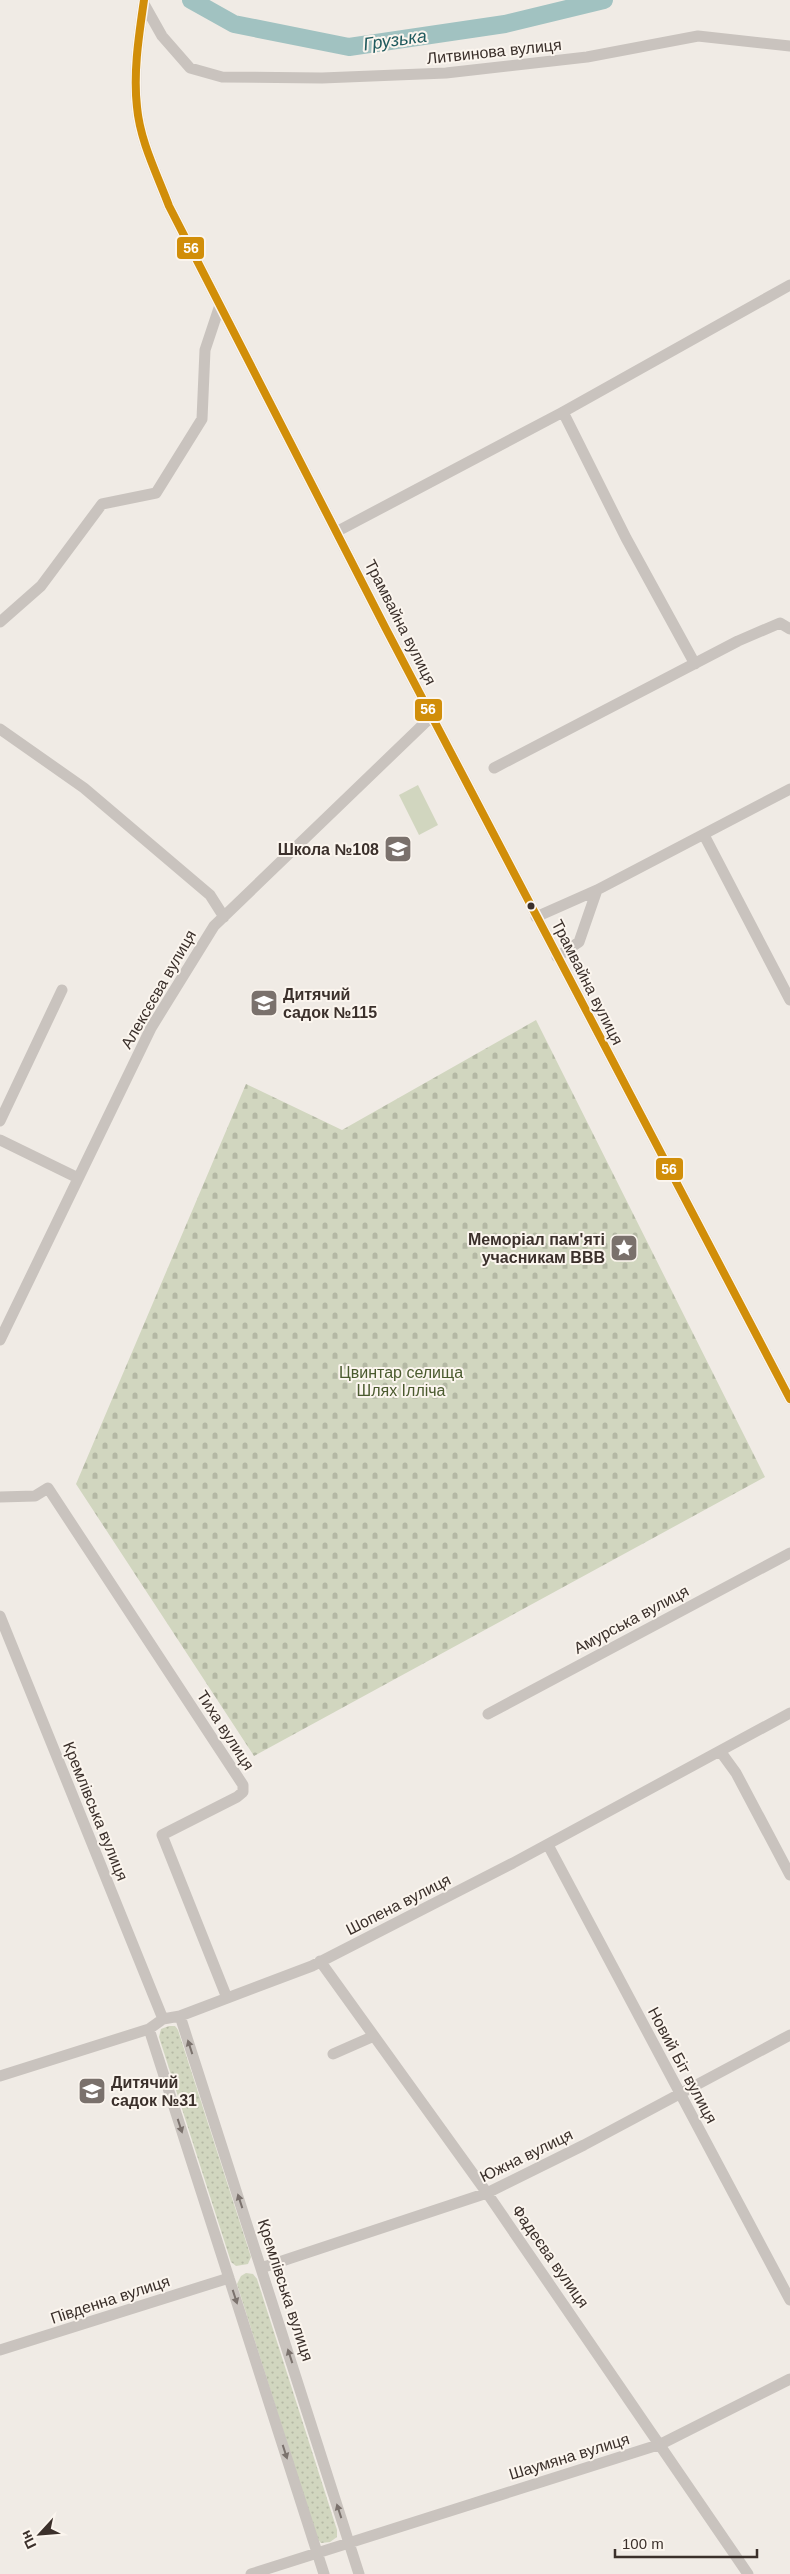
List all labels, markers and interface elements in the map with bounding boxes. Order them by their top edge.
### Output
water label: Грузька [362,26,428,54]
street label: Литвинова вулиця [426,36,562,67]
line badge: 56 [176,236,205,260]
text: 56 [183,240,199,256]
street label: Трамвайна вулиця [362,557,439,688]
line badge: 56 [414,698,443,722]
text: 56 [420,701,436,717]
school or university icon: Школа №108 [383,834,413,864]
place label: Школа №108 [278,841,379,858]
unlabelled marker [526,901,536,911]
street label: Трамвайна вулиця [549,917,626,1048]
street label: Алексєєва вулиця [118,927,199,1052]
place label: Дитячий садок №115 [283,986,377,1021]
school or university icon: Дитячий садок №115 [249,988,279,1018]
line badge: 56 [655,1157,684,1181]
text: 56 [661,1161,677,1177]
place label: Меморіал пам'яті учасникам ВВВ [468,1231,605,1266]
place icon: Меморіал пам'яті учасникам ВВВ [609,1233,639,1263]
park label: Цвинтар селища Шлях Ілліча [339,1364,463,1399]
street label: Амурська вулиця [571,1582,692,1657]
street label: Тиха вулиця [194,1687,258,1773]
street label: Кремлівська вулиця [60,1739,131,1883]
street label: Шопена вулиця [343,1871,453,1938]
street label: Новий Біт вулиця [645,2004,720,2126]
one-way arrow [186,2039,194,2054]
place label: Дитячий садок №31 [111,2074,197,2109]
school or university icon: Дитячий садок №31 [77,2076,107,2106]
one-way arrow [177,2118,184,2133]
street label: Южна вулиця [477,2126,575,2185]
one-way arrow [236,2194,243,2209]
street label: Фадеєва вулиця [509,2202,592,2311]
street label: Кремлівська вулиця [255,2217,317,2363]
street label: Південна вулиця [48,2272,172,2327]
one-way arrow [232,2290,240,2305]
one-way arrow [285,2348,293,2363]
street label: Шаумяна вулиця [507,2430,631,2483]
one-way arrow [281,2445,289,2460]
one-way arrow [335,2503,343,2518]
north arrow [15,2509,65,2559]
scale bar [615,2526,758,2558]
text: Пн [17,2528,40,2552]
text: 100 m [622,2535,664,2552]

